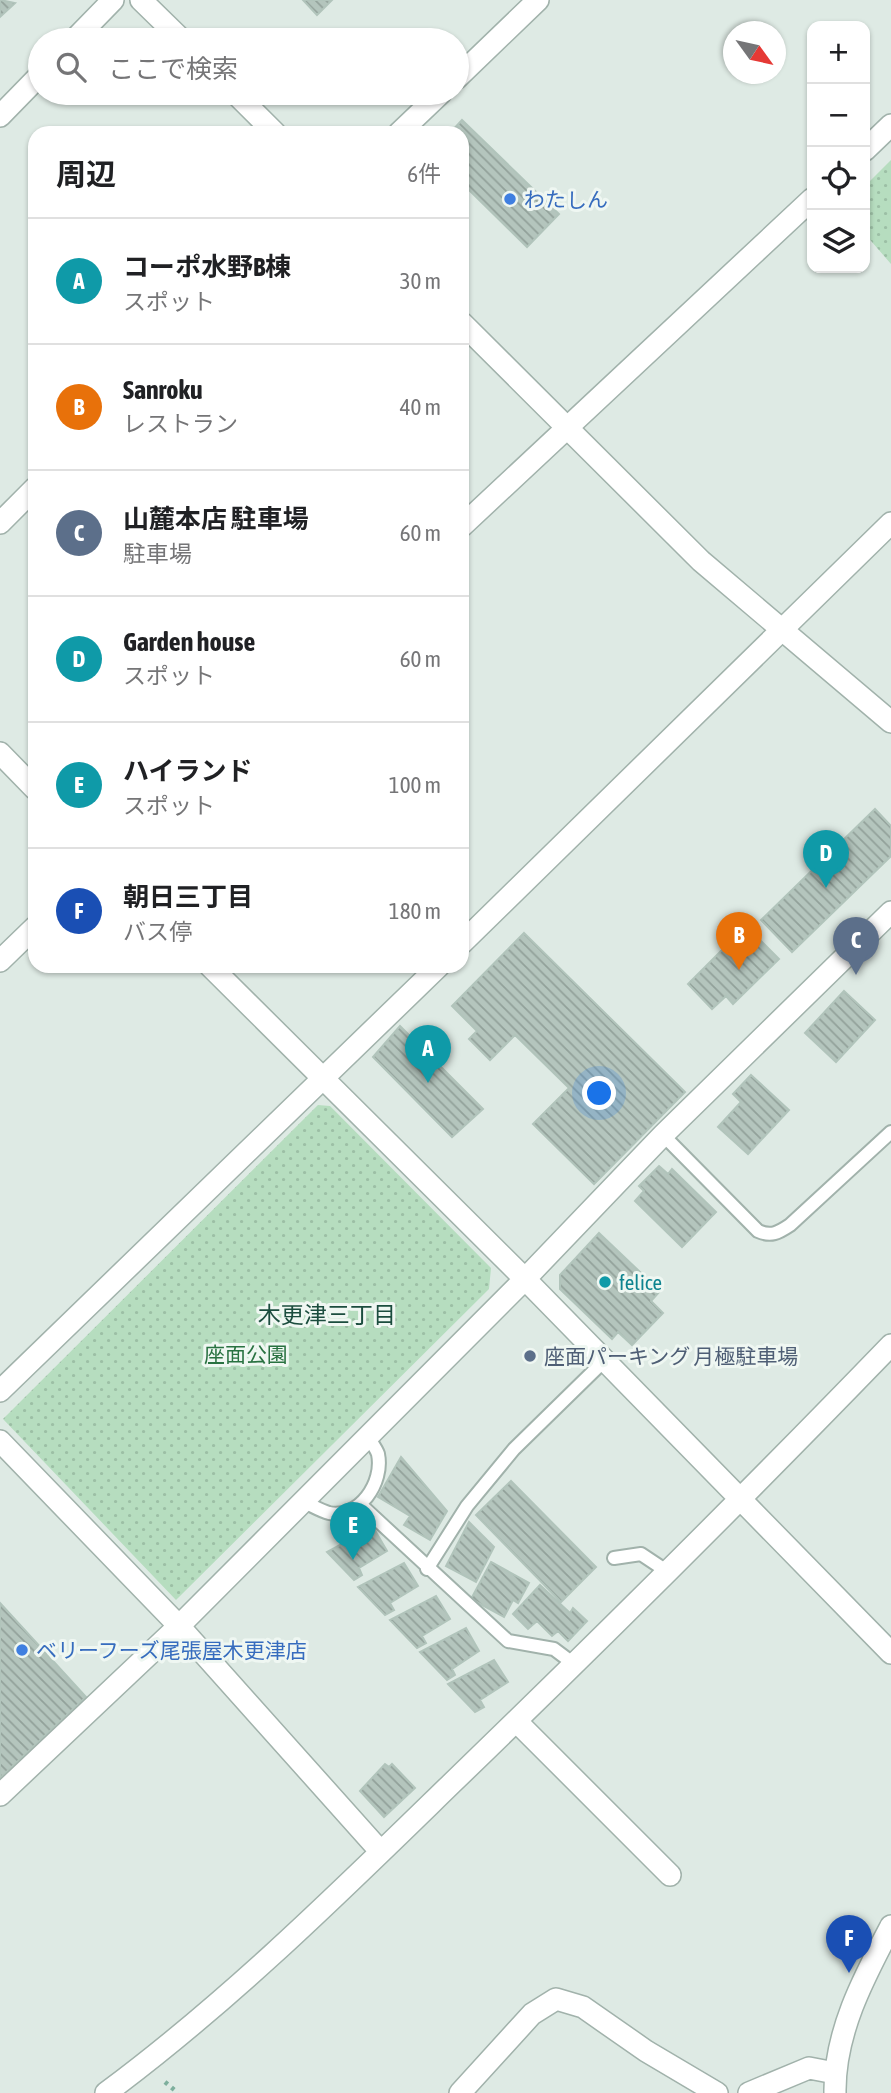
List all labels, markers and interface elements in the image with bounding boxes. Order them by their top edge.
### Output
north arrow [723,21,786,84]
map controls [807,21,870,273]
button: + [807,21,870,84]
search box [28,28,469,105]
icon: search [52,48,90,86]
text: ここで検索 [108,54,238,84]
button: − [807,84,870,147]
button: locate [807,147,870,210]
text: 周辺 [56,157,116,191]
text: 6件 [407,161,441,187]
place label: わたしん [524,187,608,211]
marker: わたしん [502,191,518,207]
button: layers [807,210,870,273]
text: コーポ水野B棟 [123,252,291,282]
text: A [73,268,85,294]
text: 30 m [400,268,441,294]
text: スポット [123,289,215,315]
text: Sanroku [123,375,203,405]
text: B [74,394,84,420]
text: 40 m [400,394,441,420]
text: レストラン [123,411,238,437]
text: 山麓本店 駐車場 [123,504,309,534]
text: C [74,520,84,546]
text: 60 m [400,520,441,546]
text: 駐車場 [123,541,192,567]
text: Garden house [123,627,255,657]
text: D [73,646,85,672]
text: 60 m [400,646,441,672]
text: スポット [123,663,215,689]
text: ハイランド [123,756,252,786]
text: E [74,772,84,798]
text: 100 m [389,772,441,798]
text: スポット [123,793,215,819]
pin: D [803,830,849,888]
text: 朝日三丁目 [123,882,253,912]
text: F [74,898,84,924]
text: 180 m [389,898,441,924]
pin: B [716,912,762,970]
pin: C [833,917,879,975]
text: バス停 [123,919,192,945]
pin: A [405,1025,451,1083]
your location [582,1076,616,1110]
place label: felice [619,1270,662,1294]
marker: felice [597,1274,613,1290]
district label: 木更津三丁目 [258,1302,396,1328]
park label: 座面公園 [204,1342,288,1366]
place label: 座面パーキング 月極駐車場 [544,1344,798,1368]
marker: 座面パーキング 月極駐車場 [522,1348,538,1364]
pin: E [330,1502,376,1560]
place label: ベリーフーズ尾張屋木更津店 [36,1638,307,1662]
marker: ベリーフーズ尾張屋木更津店 [14,1642,30,1658]
pin: F [826,1915,872,1973]

